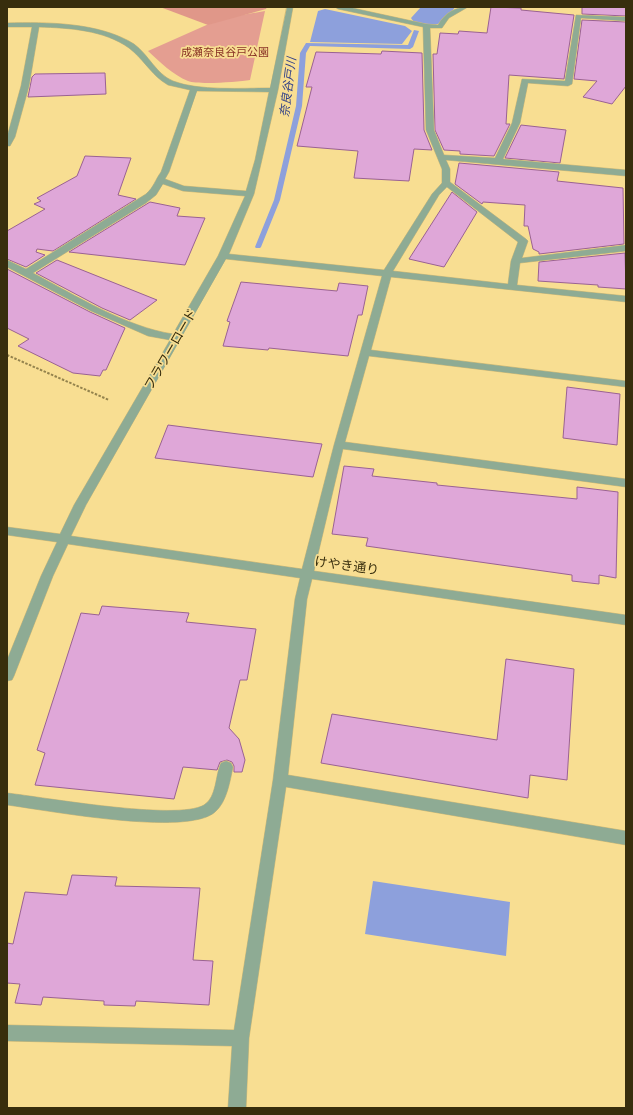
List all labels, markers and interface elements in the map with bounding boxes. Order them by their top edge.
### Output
park label: 成瀬奈良谷戸公園 [181,45,269,58]
water label: 奈良谷戸川 [276,54,298,118]
street label: フラワーロード [140,306,200,392]
street label: けやき通り [314,553,380,577]

